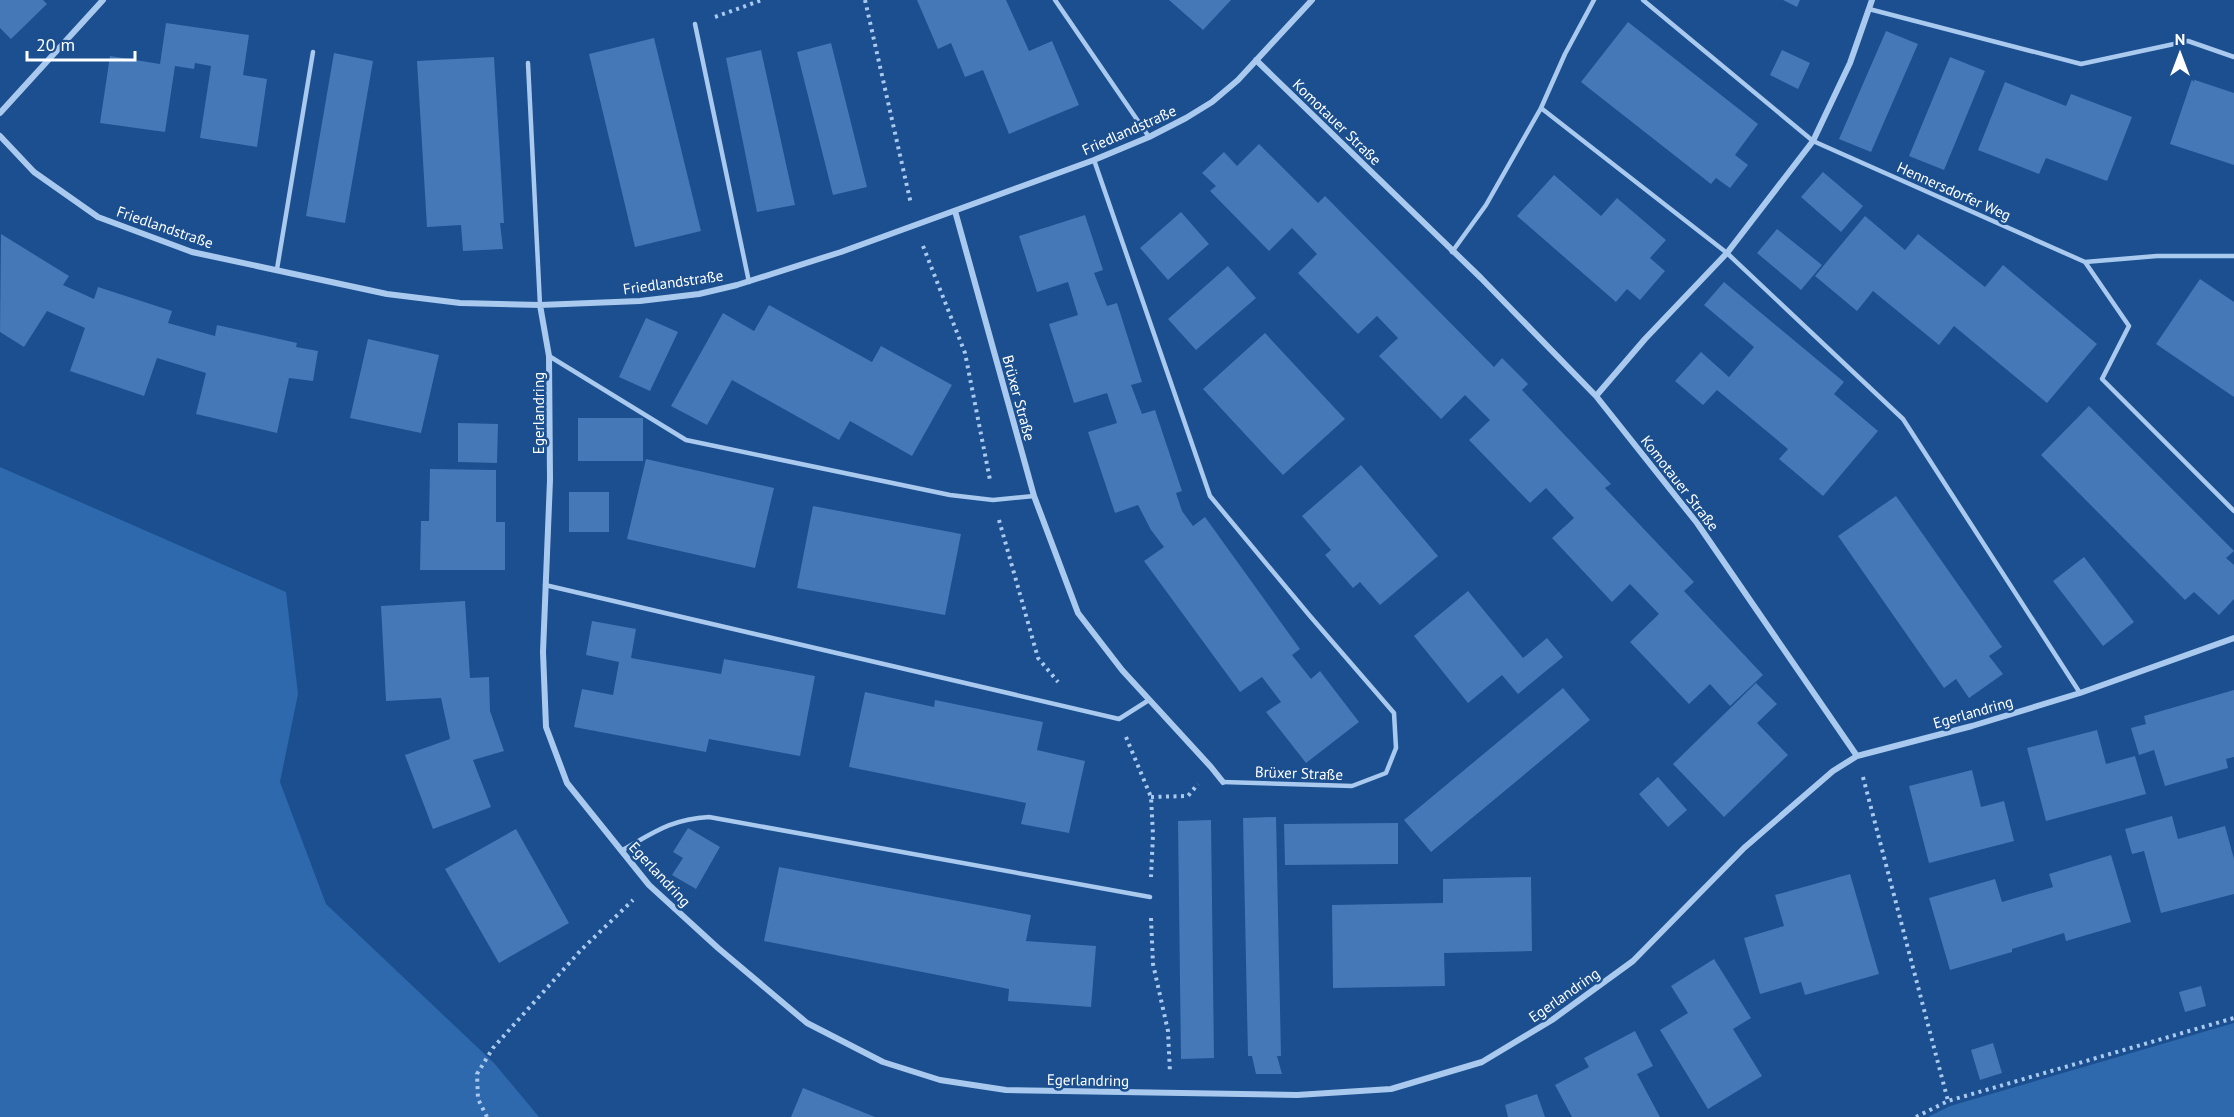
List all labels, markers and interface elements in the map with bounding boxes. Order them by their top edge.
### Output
scale bar [27,24,135,62]
north arrow [2150,24,2210,84]
text: N [2175,29,2185,49]
text: 20 m [36,33,75,56]
street label: Komotauer Straße [1289,75,1385,169]
street label: Friedlandstraße [1079,101,1179,159]
street label: Hennersdorfer Weg [1894,157,2014,225]
street label: Friedlandstraße [114,202,216,252]
street label: Friedlandstraße [622,266,724,298]
street label: Brüxer Straße [998,353,1040,443]
street label: Egerlandring [529,372,548,454]
street label: Komotauer Straße [1637,431,1723,535]
street label: Egerlandring [1931,692,2015,732]
street label: Brüxer Straße [1255,762,1343,784]
street label: Egerlandring [625,837,695,911]
street label: Egerlandring [1525,964,1603,1026]
street label: Egerlandring [1047,1070,1129,1090]

